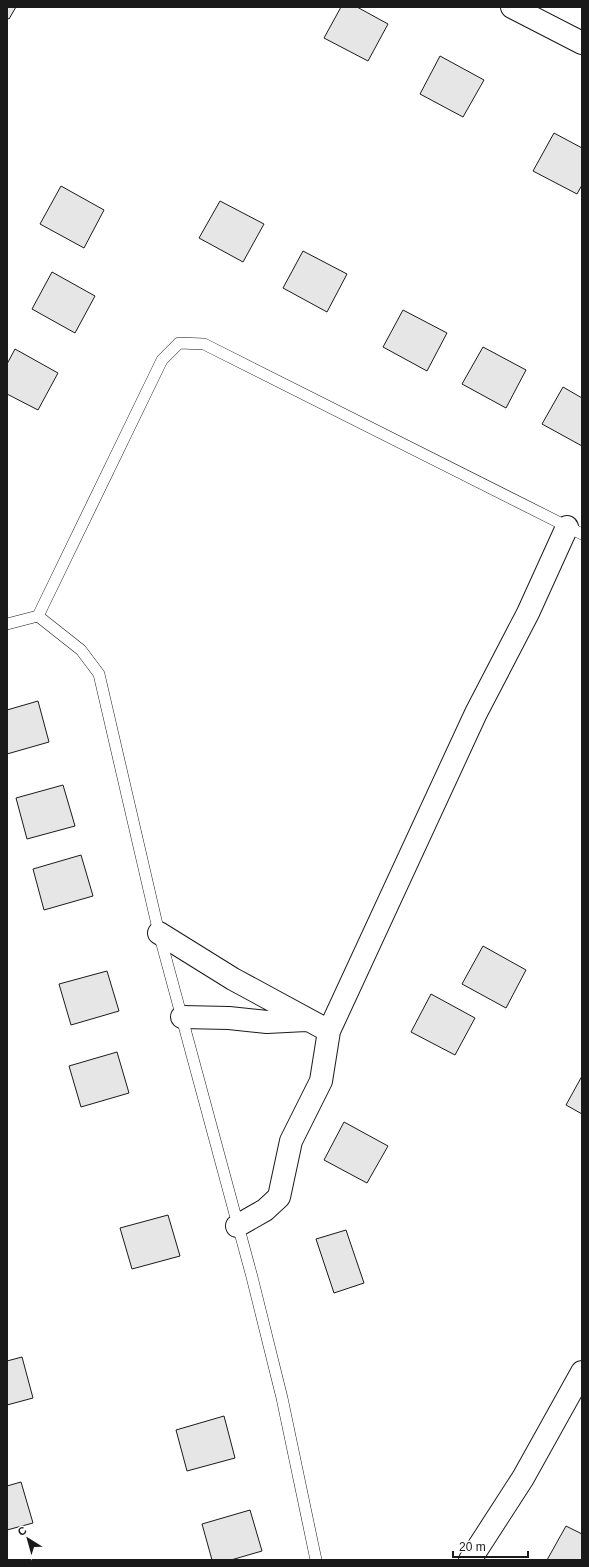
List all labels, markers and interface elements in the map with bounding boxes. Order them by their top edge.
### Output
north arrow [8,1519,48,1559]
text: С [15,1524,29,1538]
scale bar [453,1533,528,1559]
text: 20 m [459,1540,486,1554]

